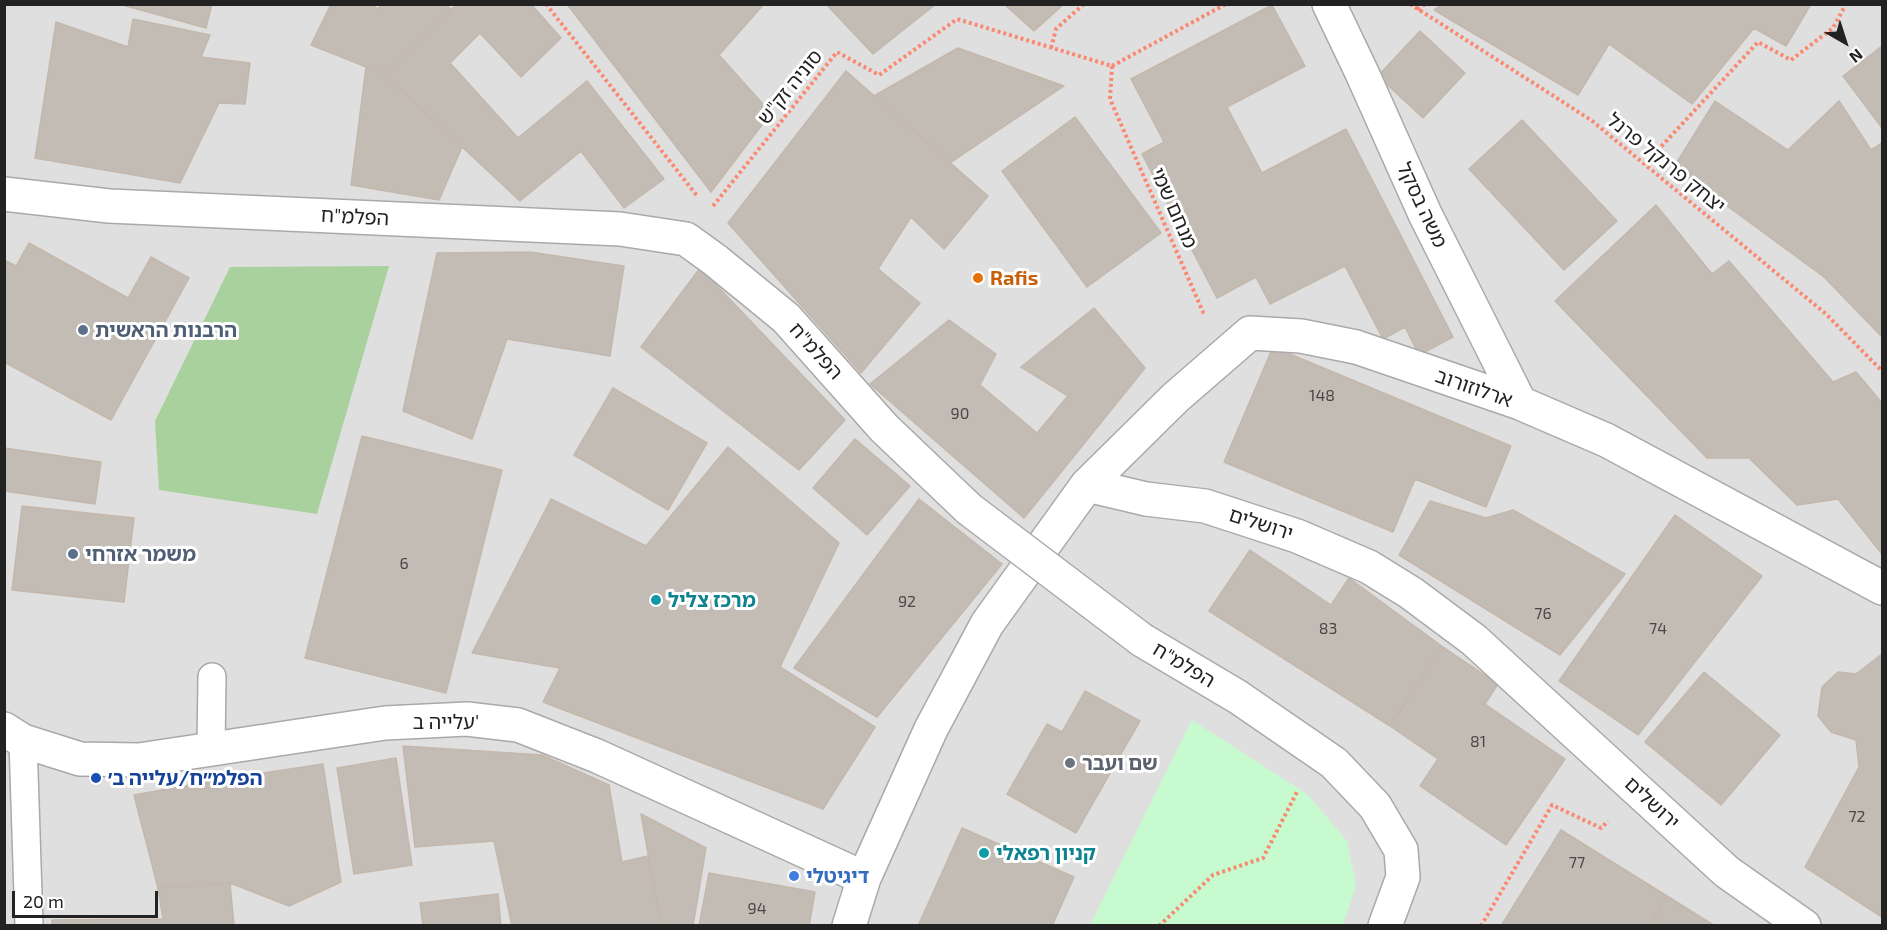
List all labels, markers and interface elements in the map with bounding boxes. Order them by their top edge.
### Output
north arrow [1815,12,1875,72]
street label: סוניה זק"ש [753,45,827,129]
text: N [1846,45,1867,67]
street label: יצחק פרנקל פרנל [1602,108,1730,218]
street label: משה בסקל [1392,158,1452,252]
street label: מנחם שמי [1146,164,1202,252]
street label: הפלמ"ח [320,203,390,231]
place label: Rafis [990,266,1038,290]
marker: Rafis [971,271,985,285]
place label: הרבנות הראשית [95,318,237,342]
street label: הפלמ"ח [784,318,848,384]
marker: הרבנות הראשית [76,323,90,337]
street label: ארלוזורוב [1432,364,1516,412]
house number: 148 [1309,386,1335,406]
house number: 90 [951,404,969,424]
street label: ירושלים [1226,502,1296,546]
place label: משמר אזרחי [85,542,196,566]
marker: משמר אזרחי [66,547,80,561]
house number: 6 [399,554,409,574]
place label: מרכז צליל [668,588,756,612]
house number: 92 [898,592,916,612]
marker: מרכז צליל [649,593,663,607]
house number: 76 [1534,604,1552,624]
house number: 83 [1319,619,1337,639]
house number: 74 [1649,619,1667,639]
street label: הפלמ"ח [1149,637,1219,693]
street label: עלייה ב' [413,710,479,734]
house number: 81 [1470,732,1486,752]
place label: שם ועבר [1082,751,1158,775]
marker: שם ועבר [1063,756,1077,770]
place label: הפלמ״ח/עלייה ב׳ [108,766,263,790]
marker: הפלמ״ח/עלייה ב׳ [89,771,103,785]
street label: ירושלים [1620,772,1684,834]
house number: 72 [1848,807,1866,827]
place label: קניון רפאלי [996,841,1096,865]
marker: קניון רפאלי [977,846,991,860]
house number: 77 [1569,853,1585,873]
place label: דיגיטלי [806,864,869,888]
marker: דיגיטלי [787,869,801,883]
scale bar [15,879,160,917]
text: 20 m [23,890,64,912]
house number: 94 [748,899,766,919]

